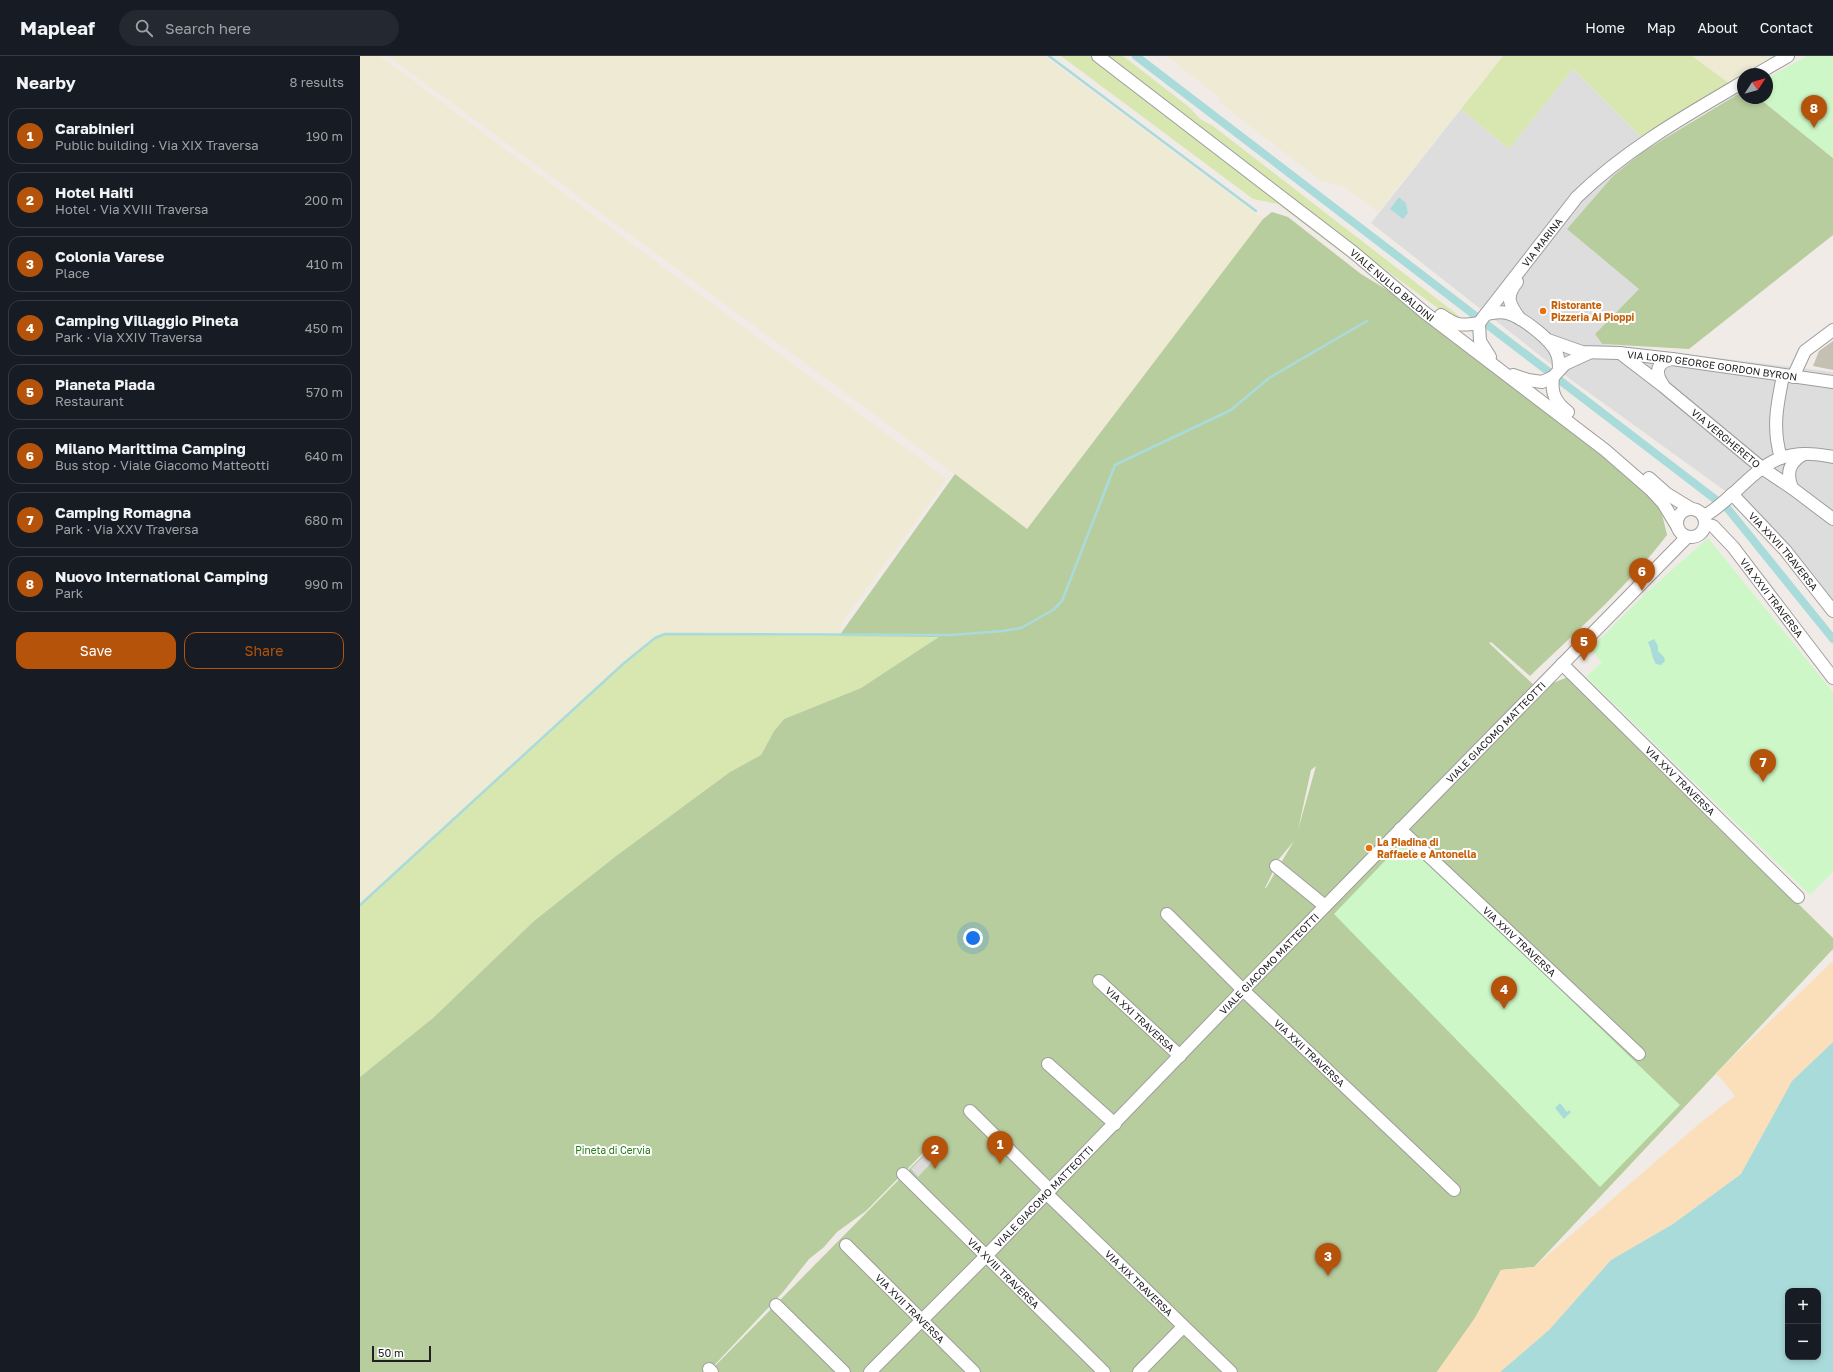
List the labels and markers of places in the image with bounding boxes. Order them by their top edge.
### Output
pin: 8 [1801,95,1827,128]
place label: Ristorante Pizzeria Ai Pioppi [1551,299,1635,323]
marker: Ristorante Pizzeria Ai Pioppi [1538,306,1548,316]
pin: 6 [1629,558,1655,591]
pin: 5 [1571,628,1597,661]
pin: 7 [1750,749,1776,782]
place label: La Piadina di Raffaele e Antonella [1377,836,1476,860]
marker: La Piadina di Raffaele e Antonella [1364,843,1374,853]
pin: 4 [1491,976,1517,1009]
pin: 1 [987,1131,1013,1164]
pin: 2 [922,1136,948,1169]
pin: 3 [1315,1243,1341,1276]

